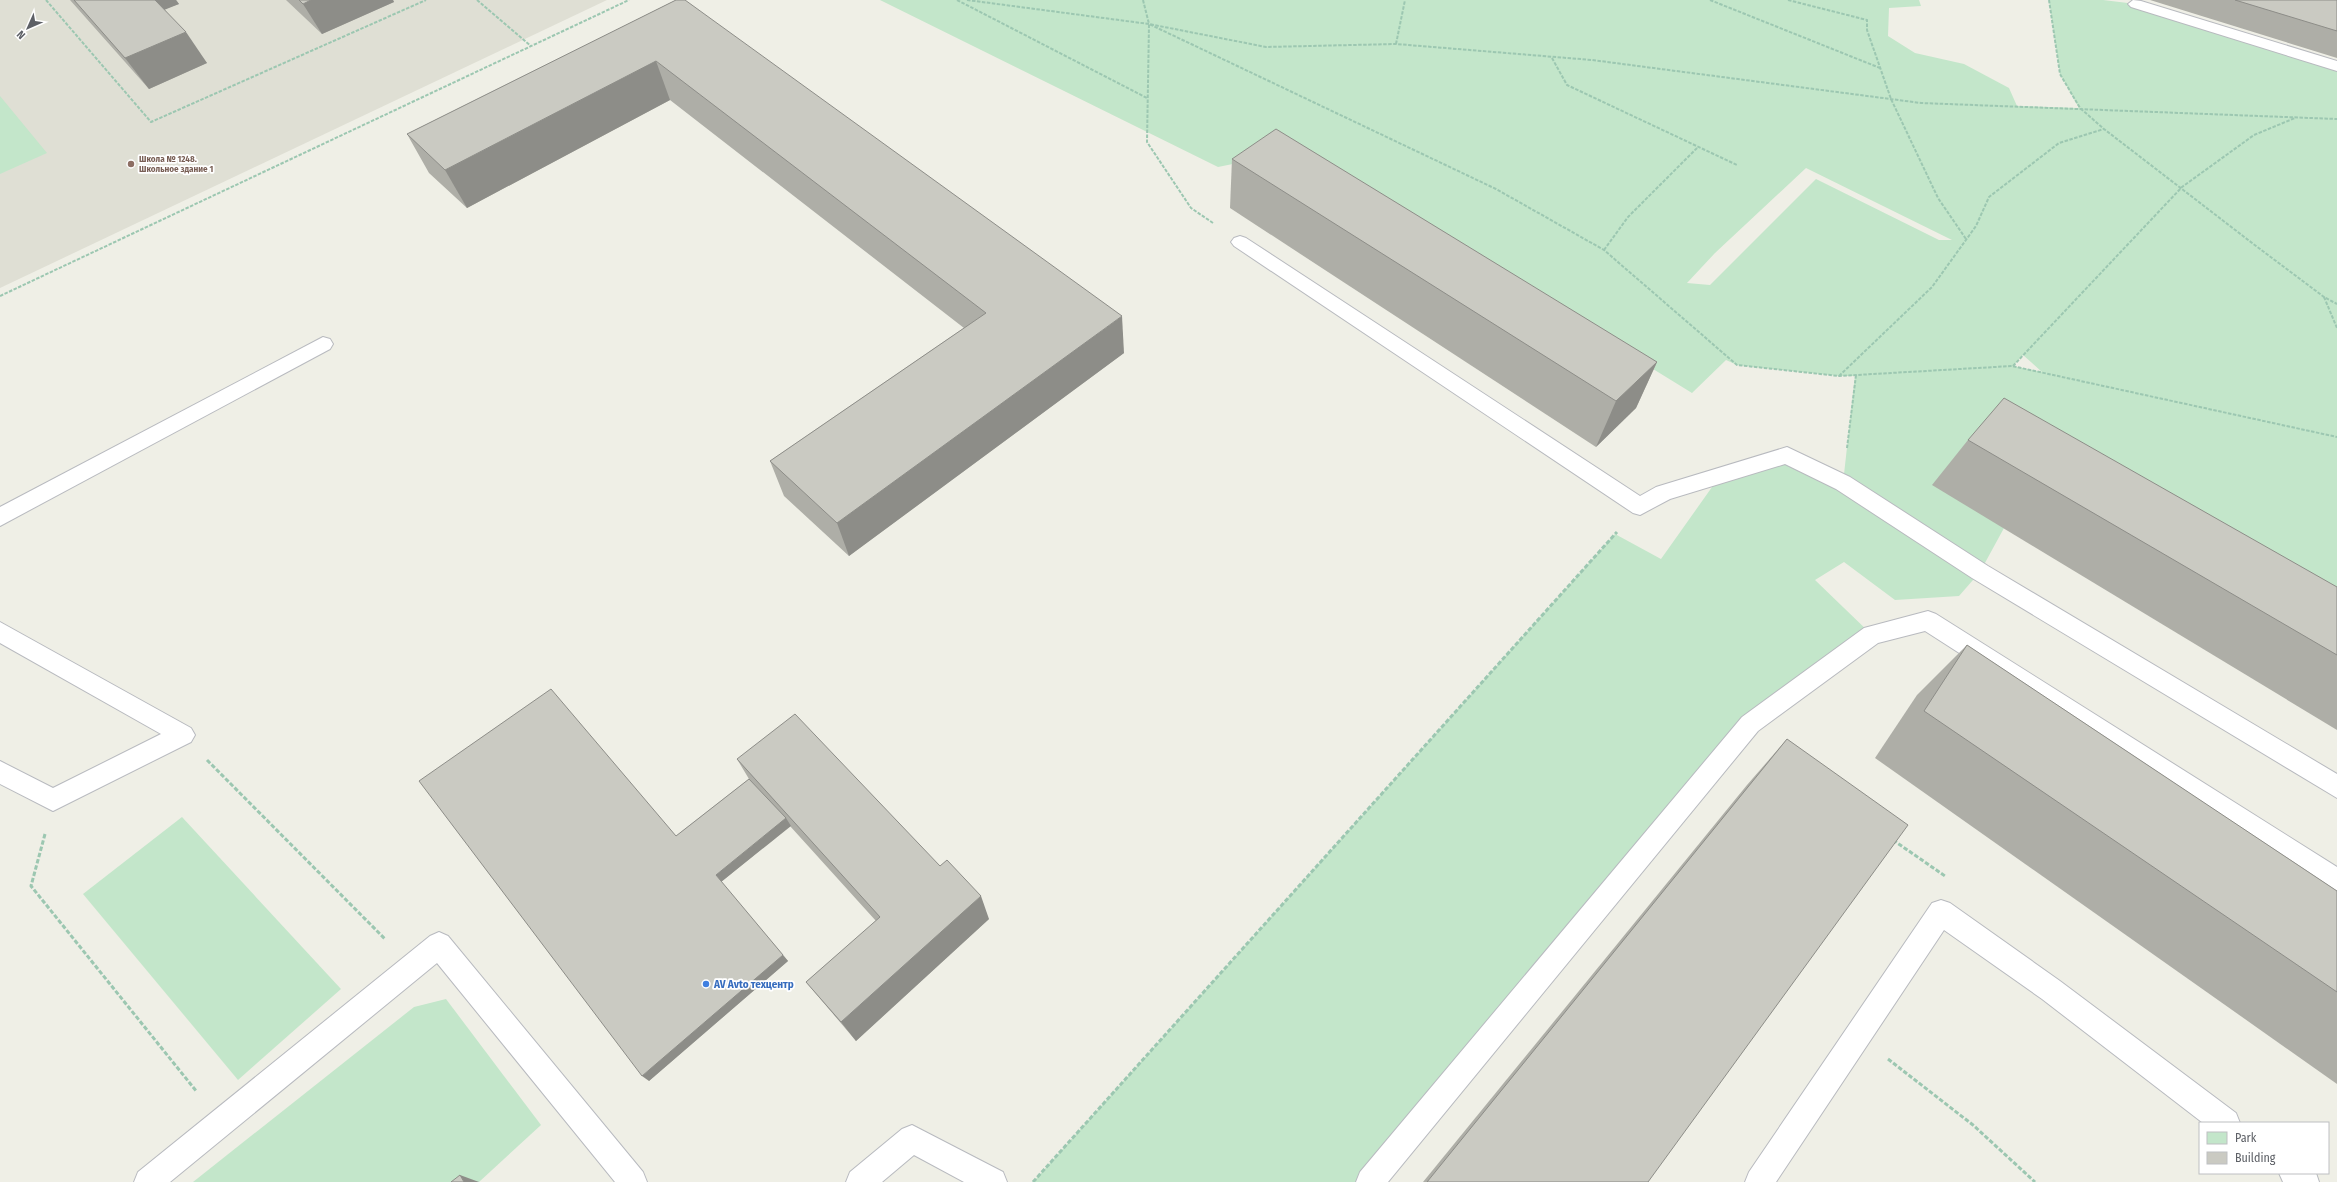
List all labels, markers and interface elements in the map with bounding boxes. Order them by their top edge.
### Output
north arrow [8,8,48,48]
text: N [14,28,28,42]
place label: Школа № 1248. Школьное здание 1 [139,154,213,174]
marker: Школа № 1248. Школьное здание 1 [126,159,136,169]
place label: AV Avto техцентр [713,978,794,991]
marker: AV Avto техцентр [701,979,711,989]
legend [2199,1122,2329,1174]
text: Park [2235,1131,2257,1145]
text: Building [2235,1151,2276,1165]

